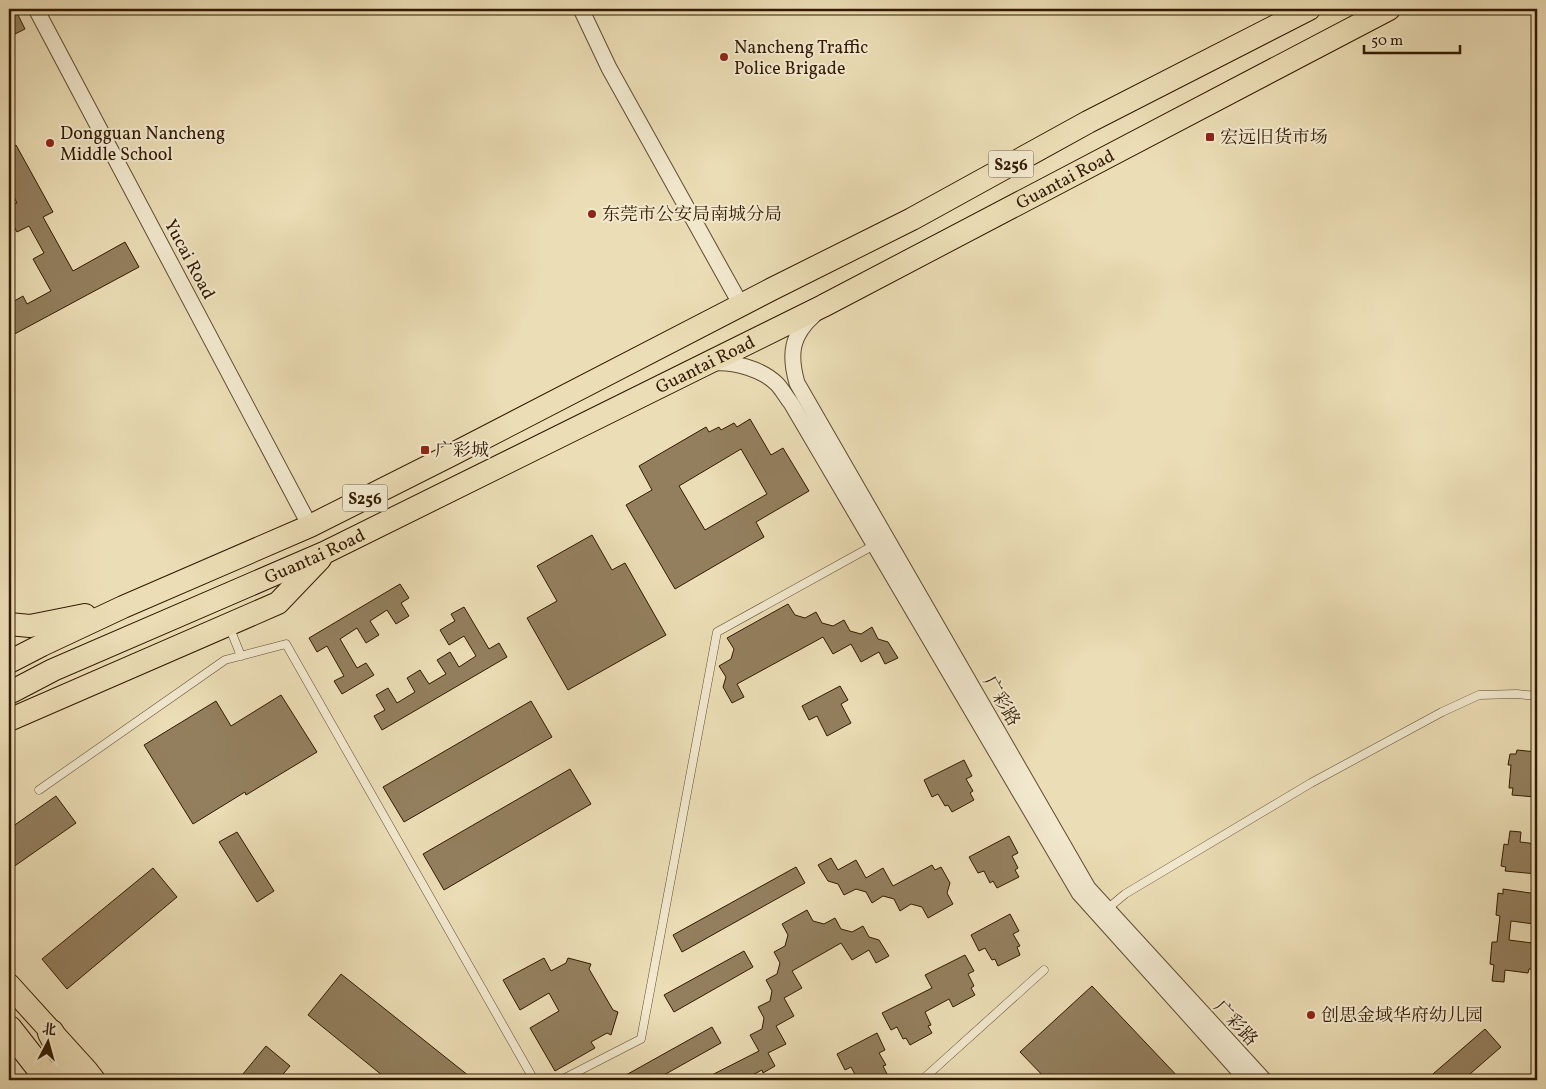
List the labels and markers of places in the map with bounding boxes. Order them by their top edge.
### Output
place label: Nancheng Traffic Police Brigade [734,36,868,82]
marker: Nancheng Traffic Police Brigade [718,51,730,63]
place label: Dongguan Nancheng Middle School [60,122,225,168]
place label: 宏远旧货市场 [1220,126,1328,151]
marker: 宏远旧货市场 [1204,131,1216,143]
marker: Dongguan Nancheng Middle School [44,137,56,149]
place label: 东莞市公安局南城分局 [602,203,782,228]
marker: 东莞市公安局南城分局 [586,208,598,220]
place label: 广彩城 [435,439,489,464]
marker: 广彩城 [419,444,431,456]
place label: 创思金域华府幼儿园 [1321,1004,1483,1029]
marker: 创思金域华府幼儿园 [1305,1009,1317,1021]

